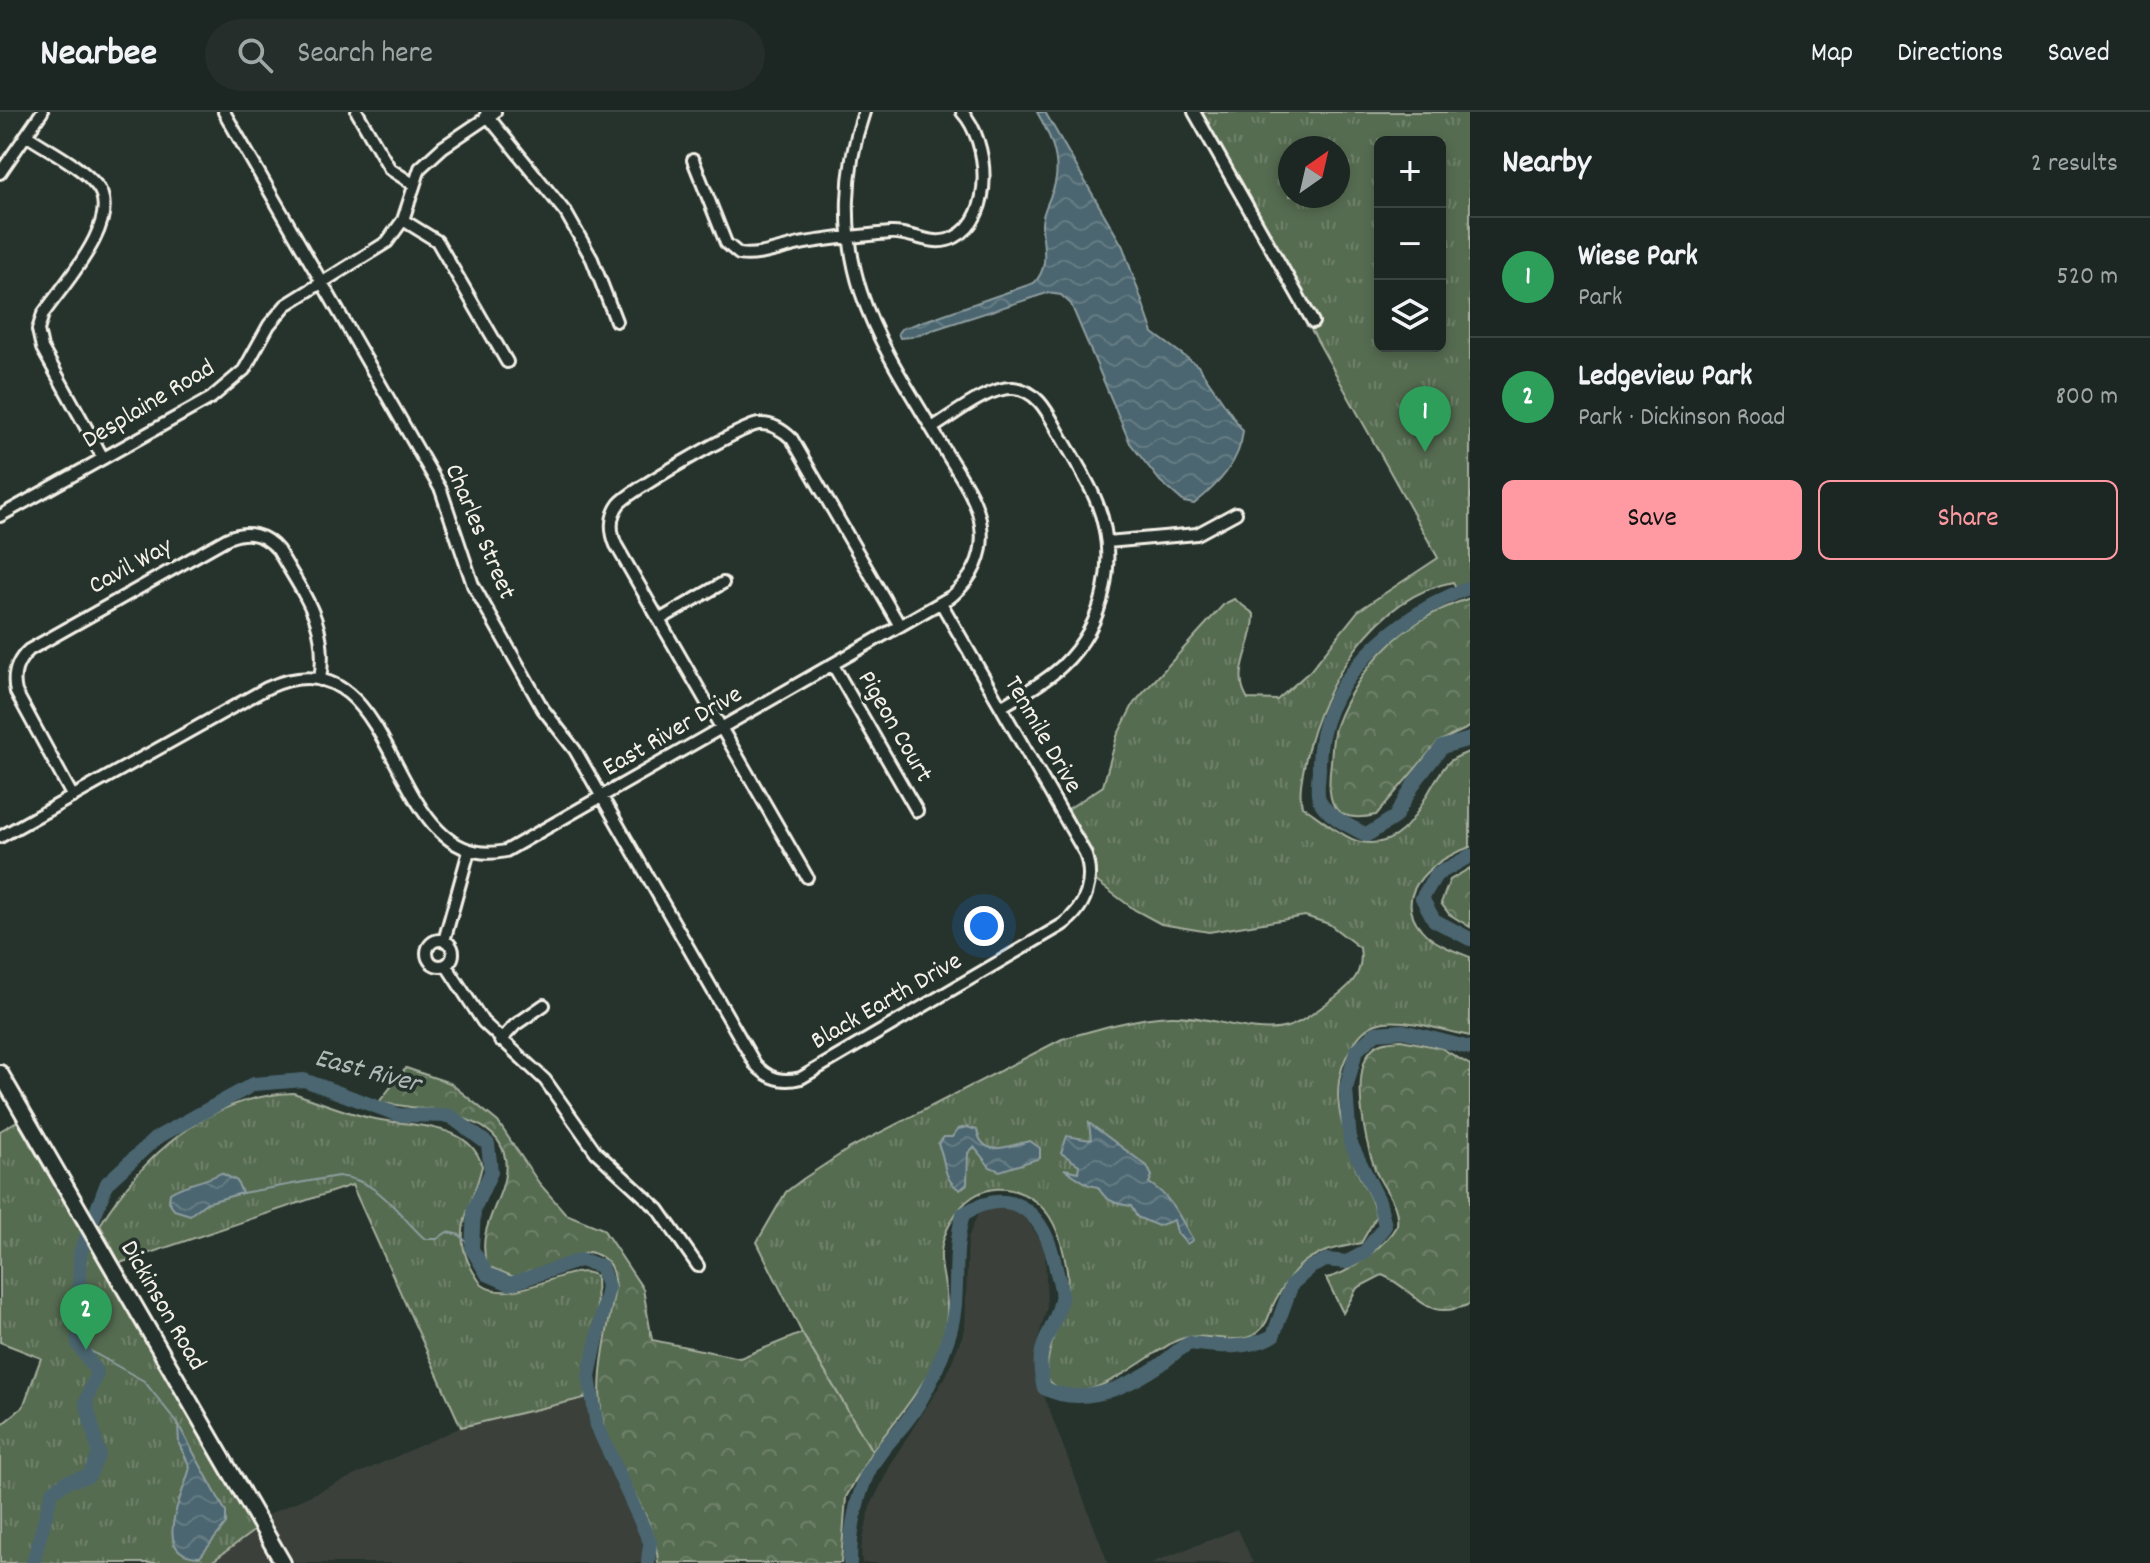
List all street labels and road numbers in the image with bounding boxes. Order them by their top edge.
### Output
street label: Desplaine Road [76,351,222,459]
street label: Charles Street [434,458,524,606]
street label: Cavil Way [82,529,180,605]
street label: Pigeon Court [847,664,941,790]
street label: Tenmile Drive [993,669,1091,801]
street label: East River Drive [596,677,750,787]
street label: Black Earth Drive [805,944,969,1060]
street label: Dickinson Road [110,1234,214,1378]

